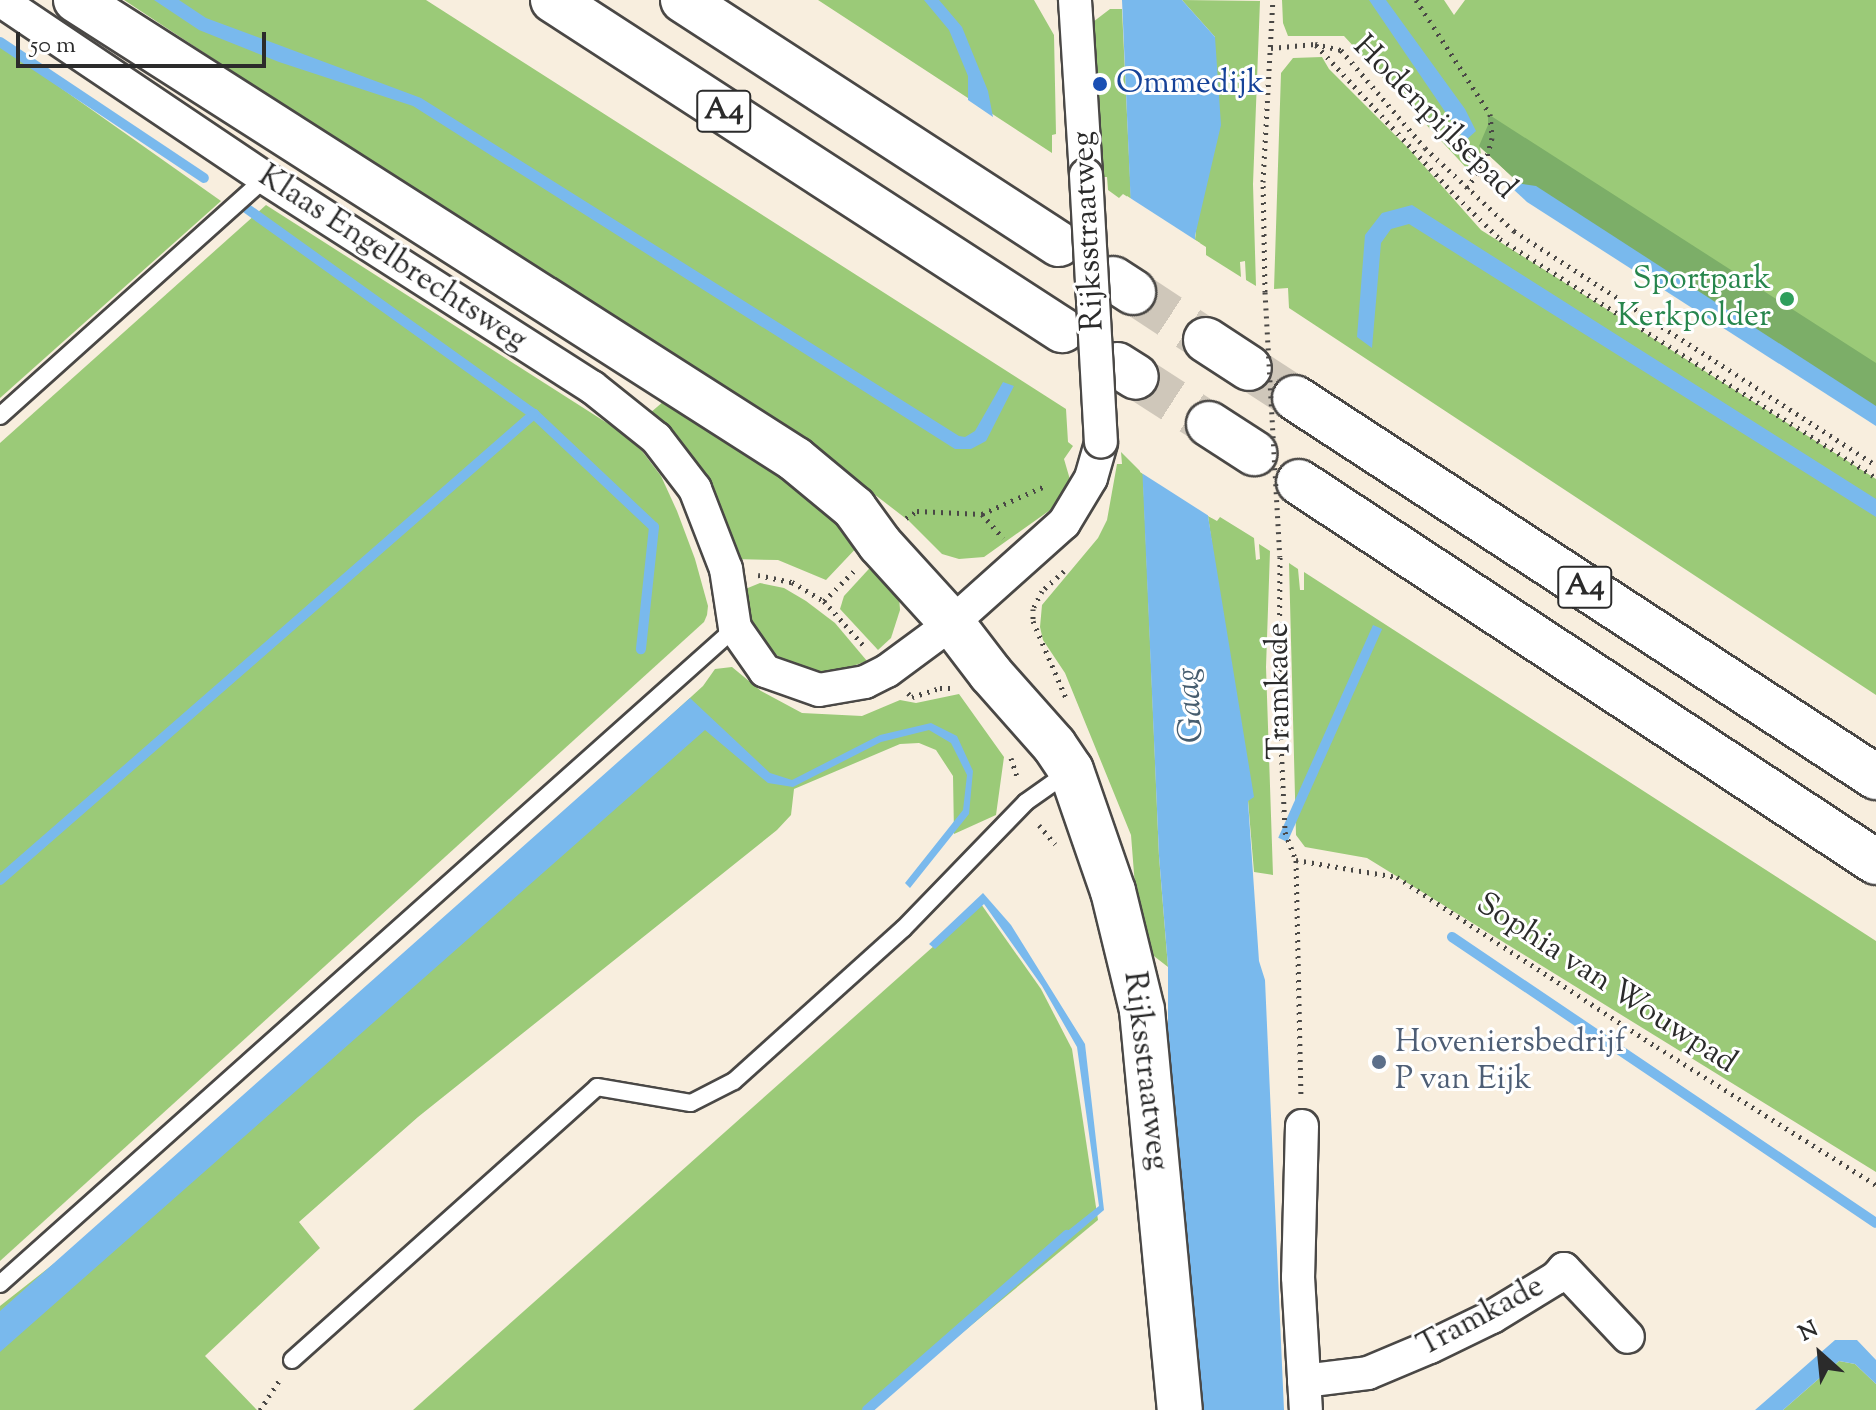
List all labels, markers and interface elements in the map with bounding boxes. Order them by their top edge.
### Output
scale bar [20,16,270,66]
street label: Hodenpijlsepad [1344,28,1524,208]
text: 50 m [30,29,76,63]
place label: Ommedijk [1116,65,1264,103]
marker: Ommedijk [1091,75,1109,93]
road number: A4 [696,85,752,137]
street label: Rijksstraatweg [1065,130,1113,332]
street label: Klaas Engelbrechtsweg [250,158,534,360]
place label: Sportpark Kerkpolder [1617,262,1771,337]
marker: Sportpark Kerkpolder [1778,290,1796,308]
road number: A4 [1557,561,1613,613]
street label: Tramkade [1260,622,1300,760]
water label: Gaag [1168,666,1214,744]
street label: Sophia van Wouwpad [1469,885,1743,1083]
street label: Rijksstraatweg [1114,969,1176,1173]
place label: Hoveniersbedrijf P van Eijk [1395,1025,1626,1100]
marker: Hoveniersbedrijf P van Eijk [1370,1053,1388,1071]
street label: Tramkade [1411,1268,1551,1366]
north arrow [1780,1314,1860,1394]
text: N [1794,1314,1824,1351]

